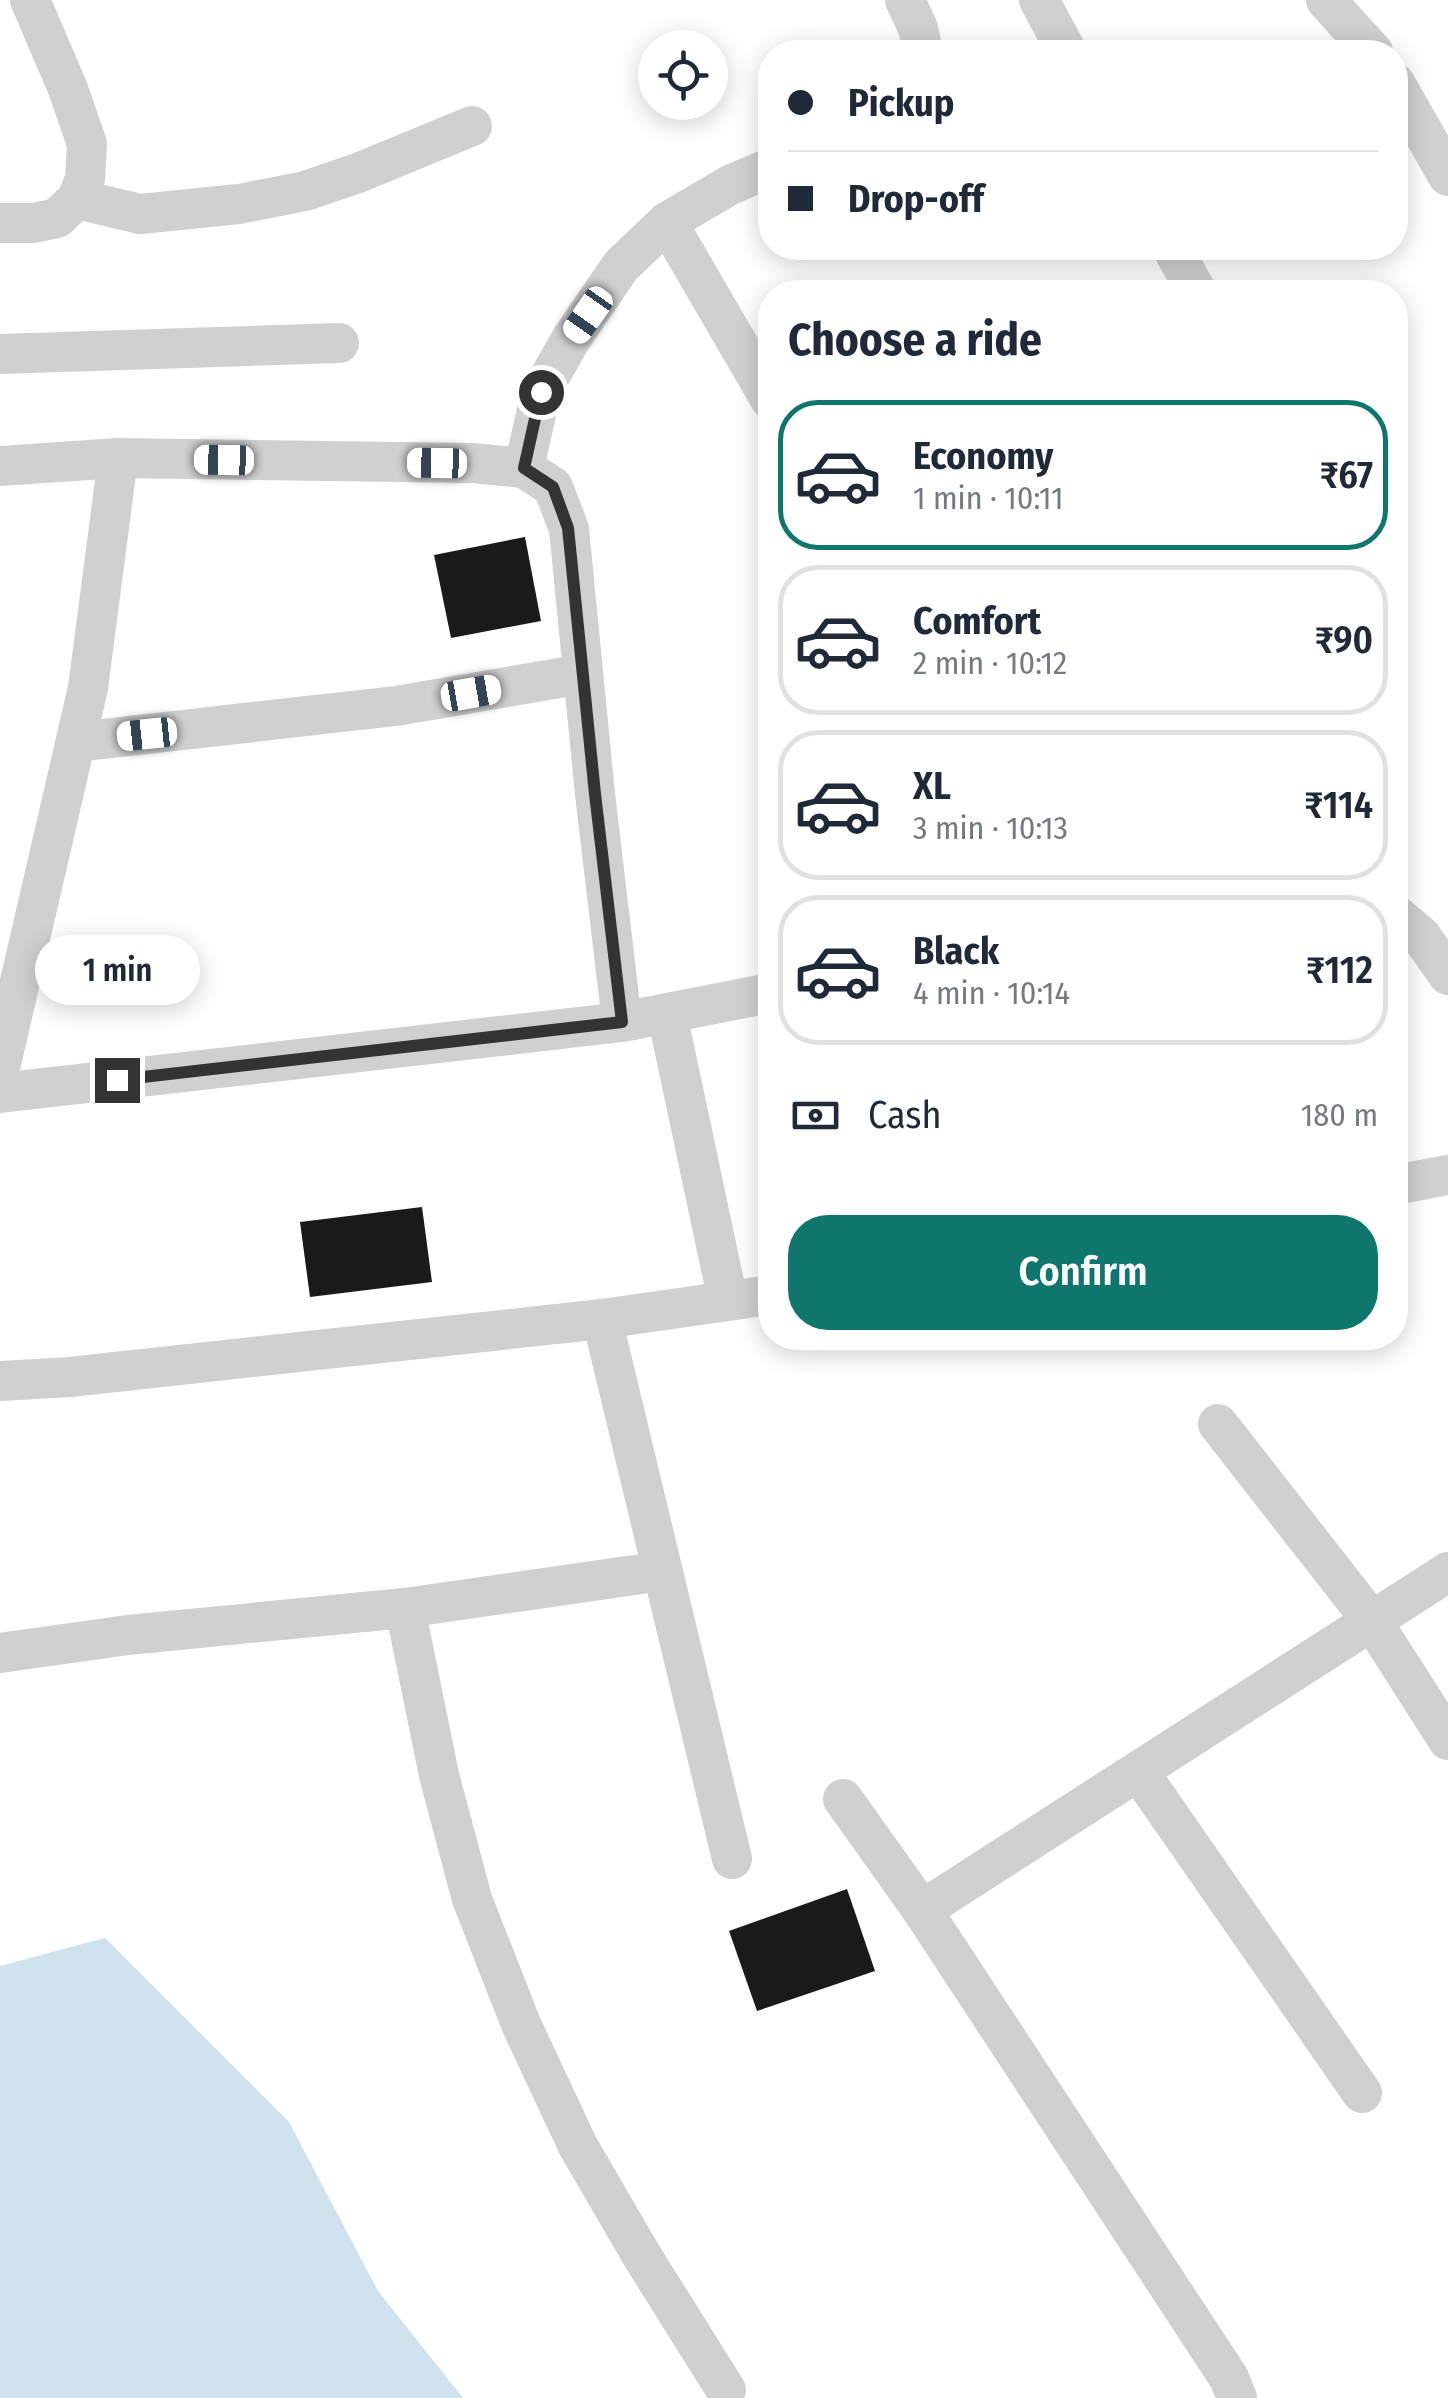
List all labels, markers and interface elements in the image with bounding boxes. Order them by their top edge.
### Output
map controls [638,30,728,120]
button: locate [638,30,728,120]
text: Pickup [848,80,954,126]
text: Drop-off [848,176,984,222]
car [559,282,617,348]
text: Choose a ride [788,313,1042,367]
route start [519,370,564,415]
icon: car [793,430,883,520]
text: Economy [913,433,1053,479]
car [194,444,254,476]
car [407,447,467,479]
text: ₹67 [1320,452,1373,498]
text: 1 min · 10:11 [913,479,1064,517]
icon: car [793,595,883,685]
text: Comfort [913,598,1041,644]
text: ₹90 [1315,617,1373,663]
text: 2 min · 10:12 [913,644,1067,682]
car [439,673,503,713]
car [116,716,178,752]
icon: car [793,760,883,850]
text: XL [913,763,951,809]
text: ₹114 [1304,782,1373,828]
text: 3 min · 10:13 [913,809,1068,847]
icon: car [793,925,883,1015]
text: Black [913,928,999,974]
callout: 1 min [34,935,200,1005]
text: ₹112 [1306,947,1373,993]
text: 1 min [83,951,152,989]
text: 4 min · 10:14 [913,974,1070,1012]
route end [95,1058,140,1103]
icon: cash [788,1088,843,1143]
text: Cash [868,1092,942,1138]
text: 180 m [1301,1096,1378,1134]
button: Confirm [788,1215,1378,1330]

